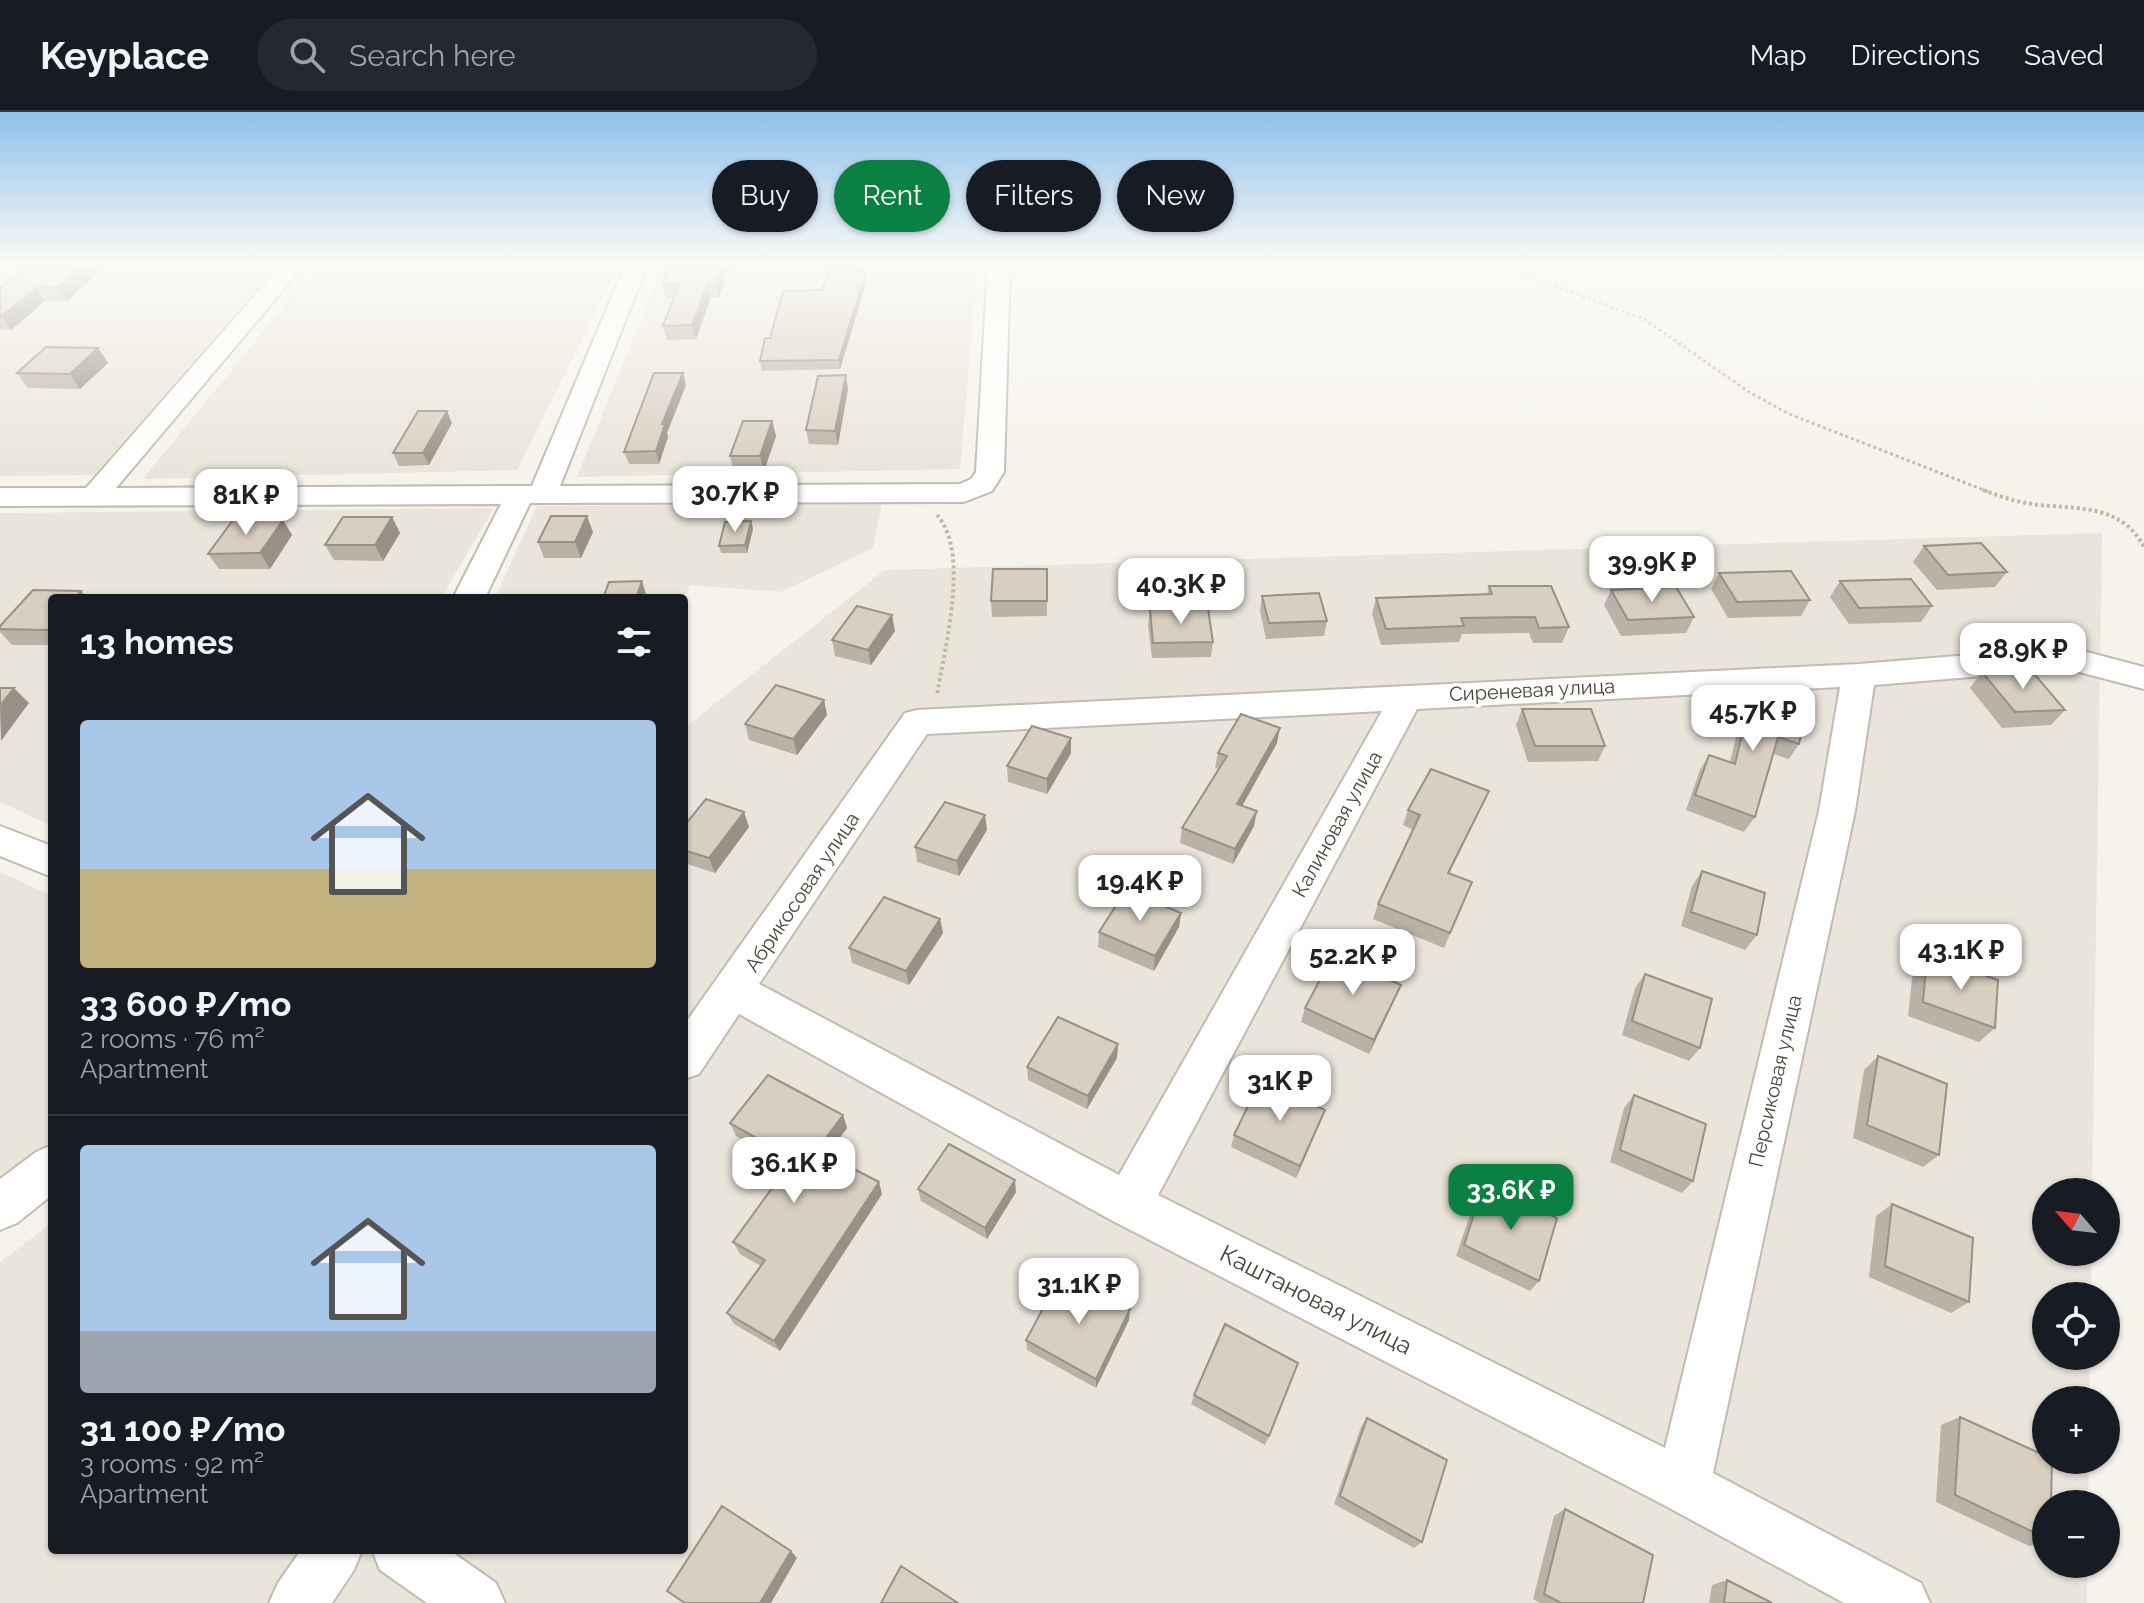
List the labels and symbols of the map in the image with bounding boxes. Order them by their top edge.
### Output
pin: 30.7K ₽ [661,466,809,534]
pin: 81K ₽ [190,469,302,537]
pin: 39.9K ₽ [1578,536,1726,604]
pin: 40.3K ₽ [1107,558,1255,626]
pin: 28.9K ₽ [1949,623,2097,691]
street label: Сиреневая улица [1448,674,1616,706]
pin: 45.7K ₽ [1679,685,1827,753]
street label: Калиновая улица [1287,747,1387,901]
street label: Абрикосовая улица [740,808,864,976]
pin: 19.4K ₽ [1066,855,1214,923]
pin: 43.1K ₽ [1887,924,2035,992]
pin: 52.2K ₽ [1279,929,1427,997]
street label: Персиковая улица [1744,993,1806,1169]
pin: 31K ₽ [1224,1055,1336,1123]
pin: 36.1K ₽ [720,1137,868,1205]
pin: 33.6K ₽ [1437,1164,1585,1232]
north arrow [2032,1178,2120,1266]
street label: Каштановая улица [1215,1239,1417,1361]
pin: 31.1K ₽ [1005,1258,1153,1326]

